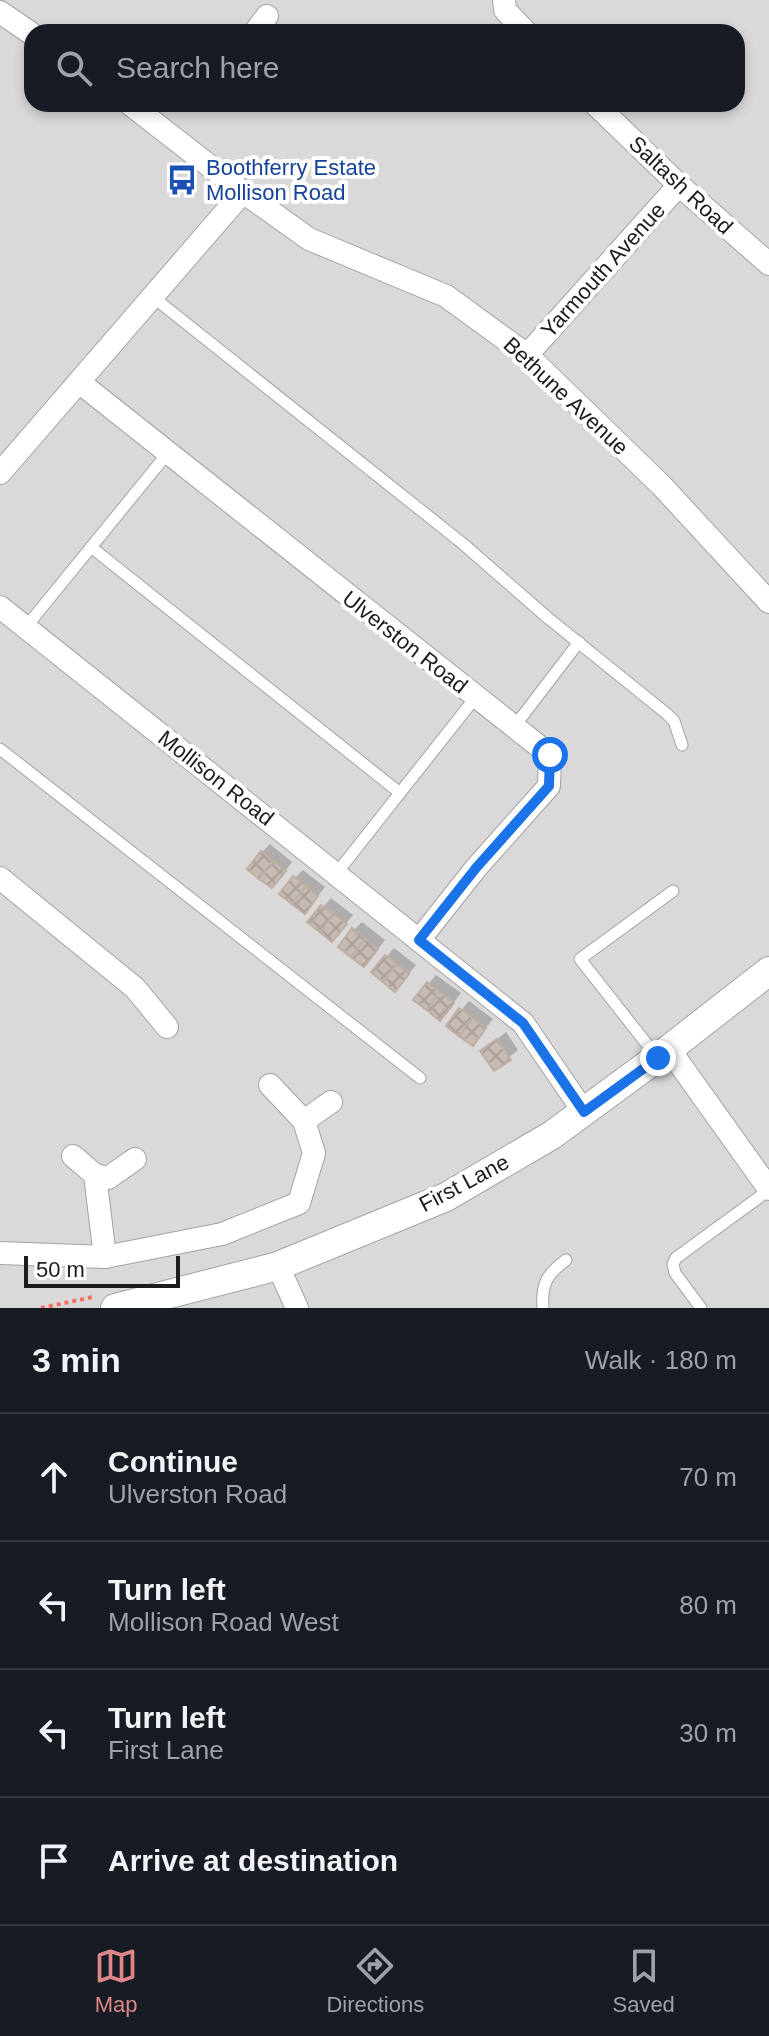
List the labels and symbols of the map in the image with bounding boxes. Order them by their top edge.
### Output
street label: Saltash Road [624,131,738,239]
place label: Boothferry Estate Mollison Road [206,155,376,205]
bus stop icon: Boothferry Estate Mollison Road [165,163,199,197]
street label: Yarmouth Avenue [536,197,670,343]
street label: Bethune Avenue [499,332,633,460]
street label: Ulverston Road [338,585,472,699]
street label: Mollison Road [153,725,279,831]
route start [532,737,568,773]
route end [640,1040,676,1076]
street label: First Lane [415,1149,513,1217]
scale bar [24,1252,180,1288]

